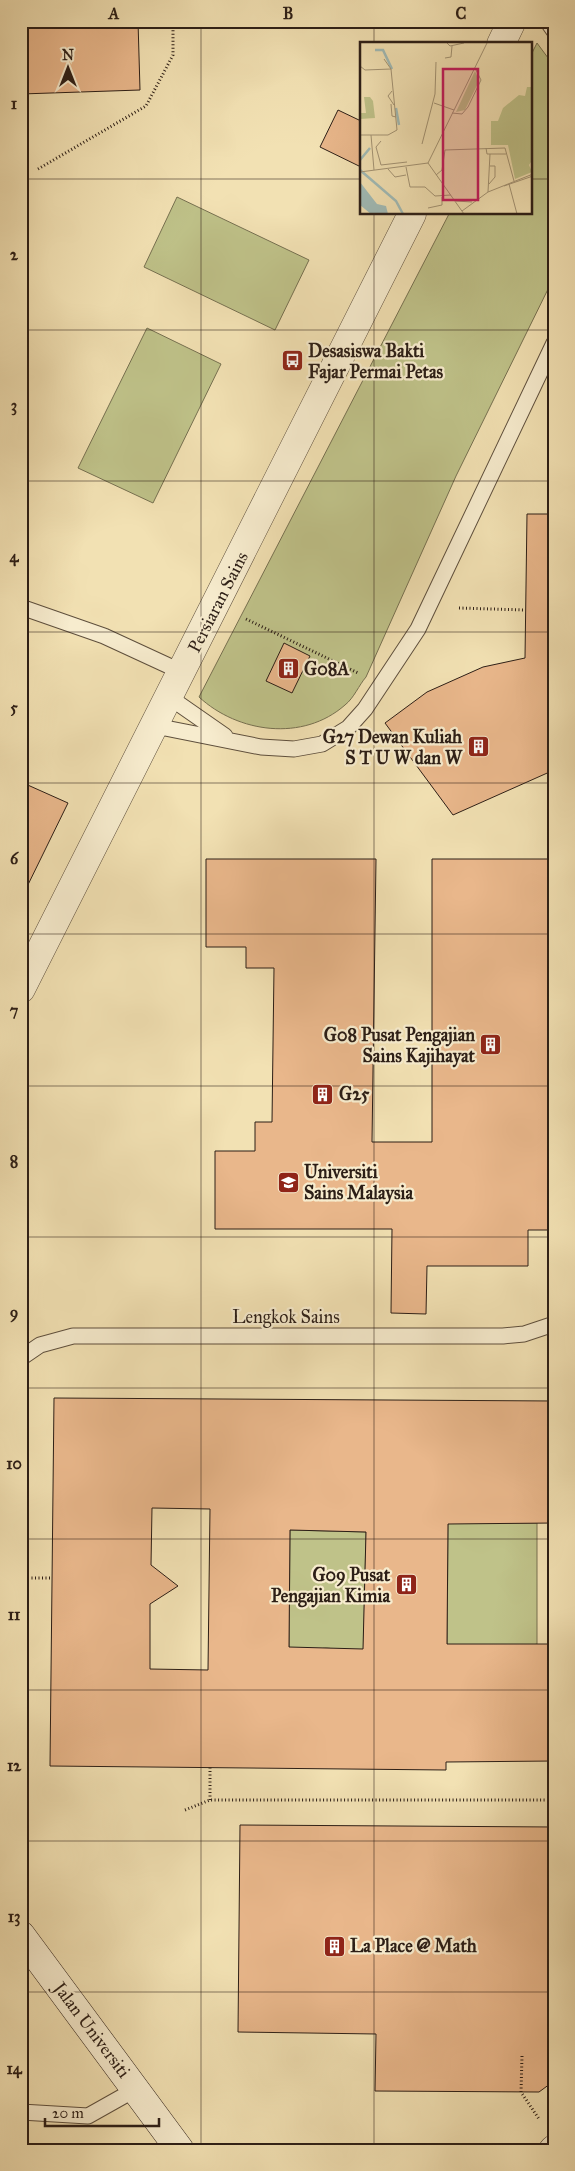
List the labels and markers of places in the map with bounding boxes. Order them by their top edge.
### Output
place label: Desasiswa Bakti Fajar Permai Petas [308,340,444,384]
bus stop icon: Desasiswa Bakti Fajar Permai Petas [280,349,304,373]
building icon: G08A [276,657,300,681]
place label: G08A [304,658,350,680]
place label: G27 Dewan Kuliah S T U W dan W [323,726,463,769]
building icon: G27 Dewan Kuliah S T U W dan W [466,735,490,759]
place label: G08 Pusat Pengajian Sains Kajihayat [324,1024,476,1068]
building icon: G08 Pusat Pengajian Sains Kajihayat [479,1033,503,1057]
building icon: G25 [311,1082,335,1106]
place label: G25 [339,1083,370,1105]
place label: Universiti Sains Malaysia [304,1161,413,1205]
school or university icon: Universiti Sains Malaysia [276,1170,300,1194]
place label: G09 Pusat Pengajian Kimia [271,1564,391,1608]
building icon: G09 Pusat Pengajian Kimia [394,1573,418,1597]
building icon: La Place @ Math [322,1934,346,1958]
place label: La Place @ Math [350,1935,478,1957]

